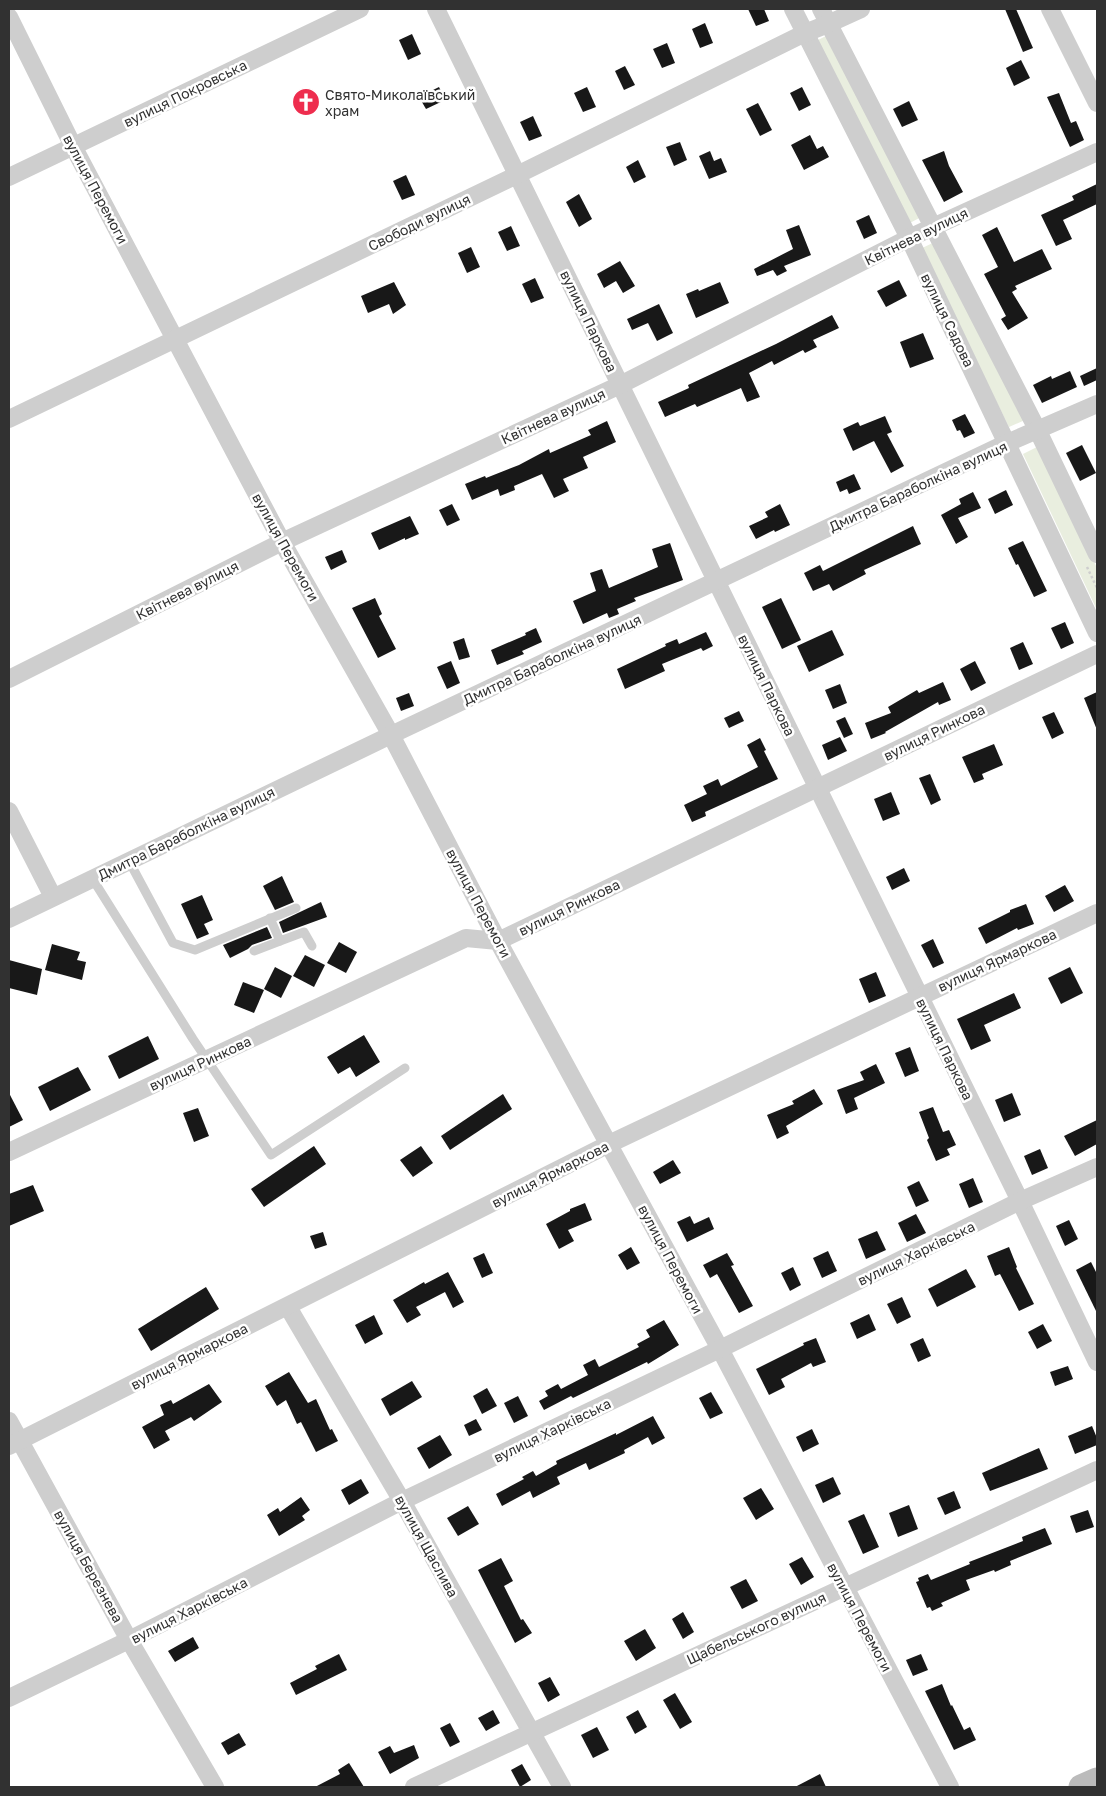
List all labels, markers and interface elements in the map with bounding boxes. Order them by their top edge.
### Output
street label: вулиця Покровська [121,56,249,130]
place label: Свято-Миколаївський храм [325,86,475,119]
church icon: Свято-Миколаївський храм [291,87,321,117]
street label: вулиця Перемоги [60,132,132,246]
street label: Свободи вулиця [365,190,473,254]
street label: Квітнева вулиця [861,204,971,268]
street label: вулиця Паркова [557,267,621,375]
street label: вулиця Садова [918,270,978,370]
street label: Квітнева вулиця [498,384,608,448]
street label: Дмитра Бараболкіна вулиця [826,437,1010,535]
street label: вулиця Перемоги [249,490,323,604]
street label: Квітнева вулиця [133,557,241,623]
street label: Дмитра Бараболкіна вулиця [460,610,644,708]
street label: вулиця Паркова [735,631,799,739]
street label: вулиця Ринкова [881,700,987,764]
street label: Дмитра Бараболкіна вулиця [95,783,277,883]
street label: вулиця Перемоги [443,846,515,960]
street label: вулиця Ринкова [516,875,622,939]
street label: вулиця Ярмаркова [935,925,1059,995]
street label: вулиця Паркова [913,995,977,1103]
street label: вулиця Ринкова [146,1032,254,1094]
street label: вулиця Ярмаркова [489,1137,611,1211]
street label: вулиця Перемоги [635,1202,707,1316]
street label: вулиця Харківська [855,1217,977,1289]
street label: вулиця Ярмаркова [128,1319,250,1393]
street label: вулиця Харківська [491,1394,613,1466]
street label: вулиця Щаслива [392,1492,462,1600]
street label: вулиця Березнева [51,1507,127,1625]
street label: вулиця Перемоги [824,1560,896,1674]
street label: вулиця Харківська [128,1573,250,1647]
street label: Щабельського вулиця [684,1588,828,1668]

